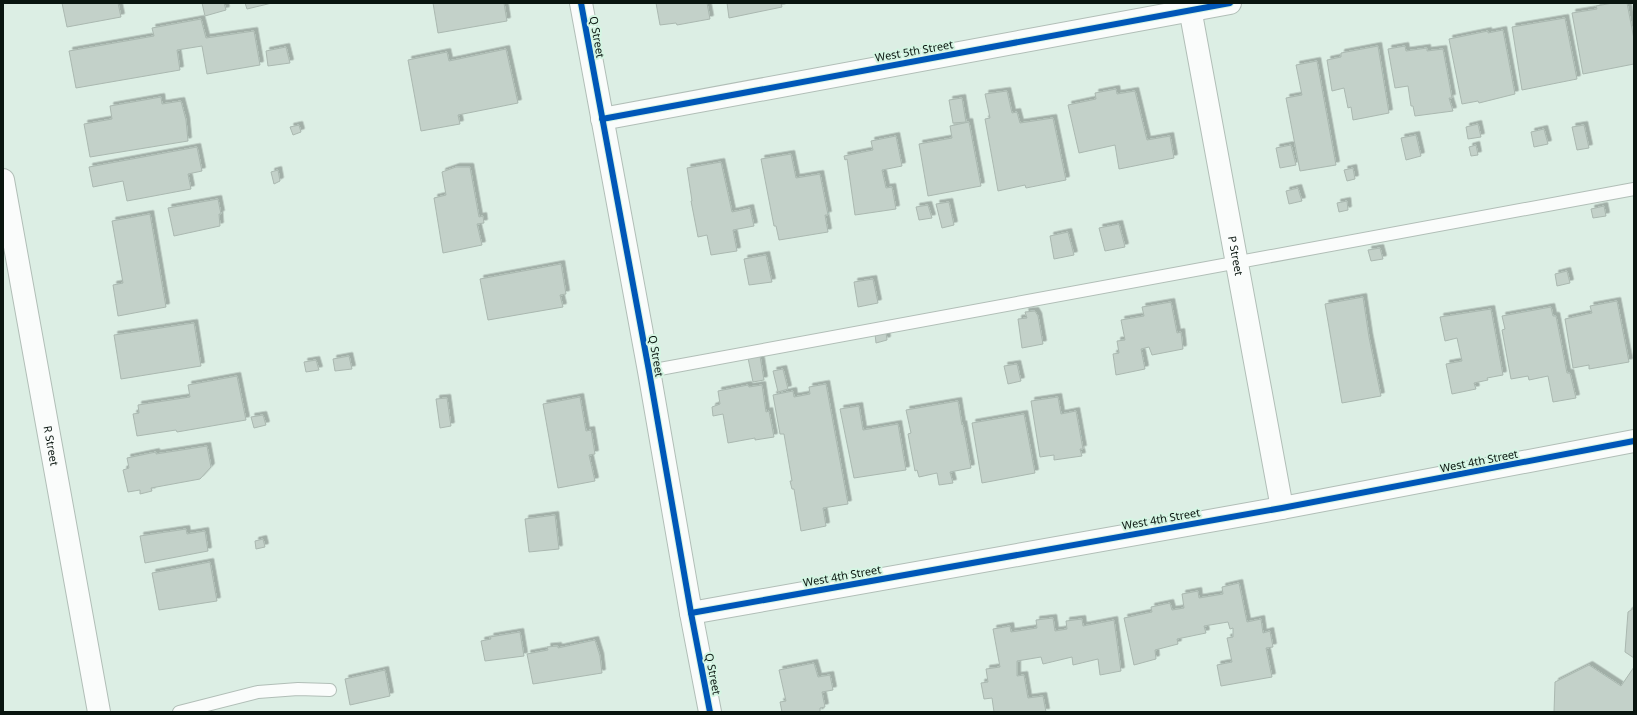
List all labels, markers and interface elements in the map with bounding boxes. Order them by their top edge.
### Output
street label: Q Street [586,15,609,59]
street label: West 5th Street [874,36,954,65]
street label: P Street [1225,234,1247,277]
street label: Q Street [645,334,668,378]
street label: R Street [40,424,62,467]
street label: West 4th Street [1439,446,1519,475]
street label: West 4th Street [1121,504,1201,533]
street label: West 4th Street [802,561,882,590]
street label: Q Street [702,652,725,696]

